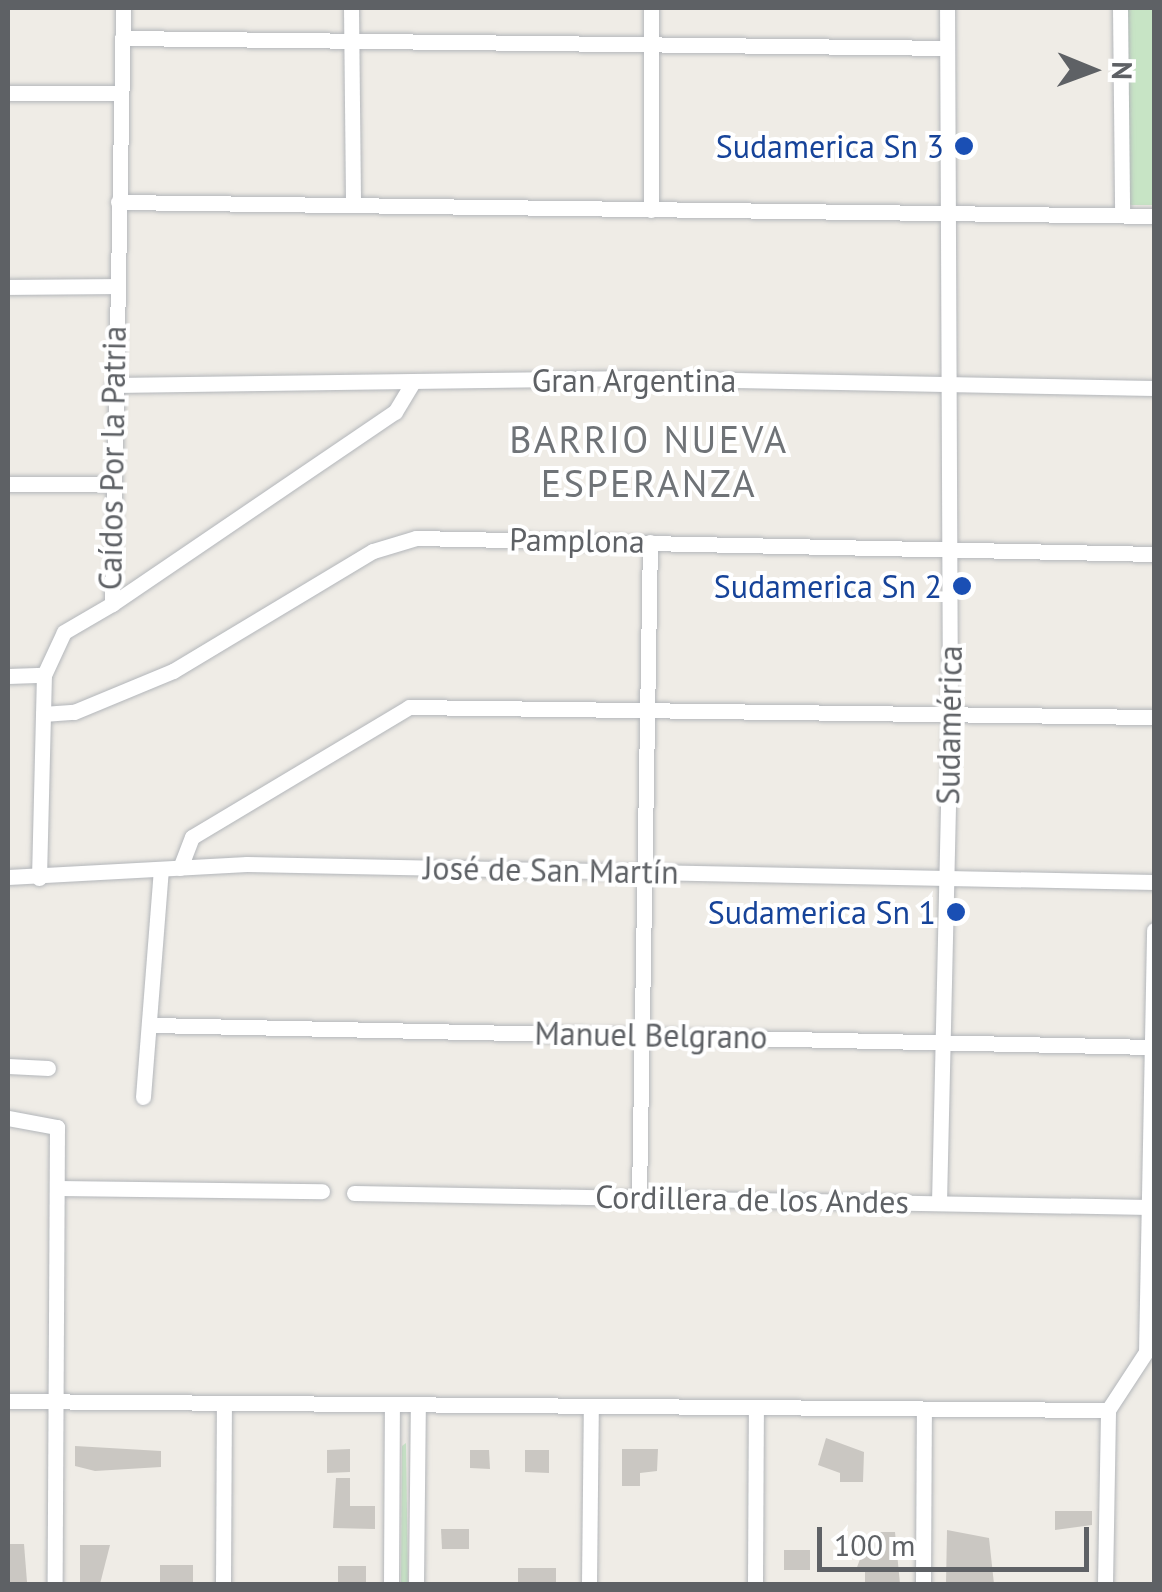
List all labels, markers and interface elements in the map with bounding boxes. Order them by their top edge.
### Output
north arrow [1042,20,1142,120]
text: N [1104,61,1141,80]
place label: Sudamerica Sn 3 [716,127,944,165]
marker: Sudamerica Sn 3 [953,135,975,157]
street label: Caídos Por la Patria [90,325,134,591]
street label: Gran Argentina [531,361,737,399]
district label: BARRIO NUEVA ESPERANZA [509,416,789,506]
street label: Pamplona [509,520,645,560]
place label: Sudamerica Sn 2 [714,567,942,605]
marker: Sudamerica Sn 2 [951,575,973,597]
street label: Sudamérica [928,645,970,805]
street label: José de San Martín [423,849,679,891]
place label: Sudamerica Sn 1 [708,893,936,931]
marker: Sudamerica Sn 1 [945,901,967,923]
street label: Manuel Belgrano [534,1014,768,1056]
street label: Cordillera de los Andes [594,1177,910,1221]
scale bar [822,1507,1094,1569]
text: 100 m [834,1525,915,1564]

